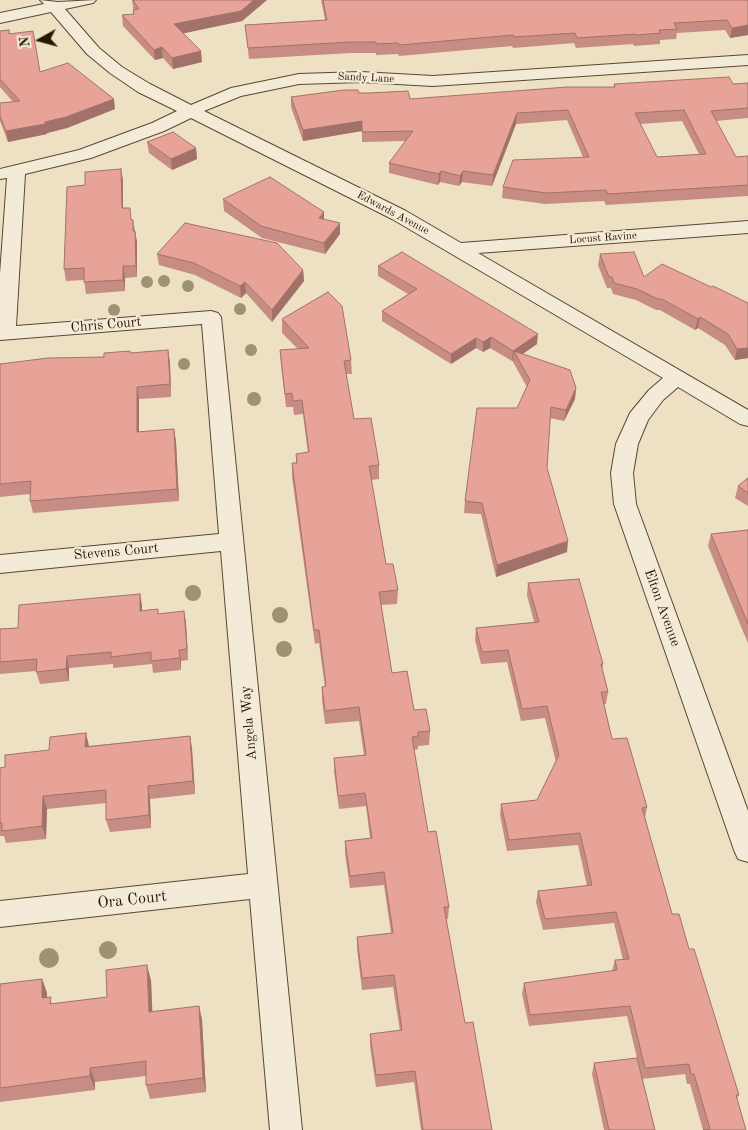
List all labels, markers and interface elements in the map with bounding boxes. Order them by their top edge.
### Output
north arrow [15,15,65,65]
text: N [18,36,33,48]
street label: Sandy Lane [337,70,395,86]
street label: Edwards Avenue [355,188,431,238]
street label: Locust Ravine [569,229,637,247]
street label: Chris Court [70,314,142,336]
street label: Stevens Court [73,540,159,564]
street label: Elton Avenue [640,567,684,649]
street label: Angela Way [237,685,261,761]
street label: Ora Court [96,887,168,913]

